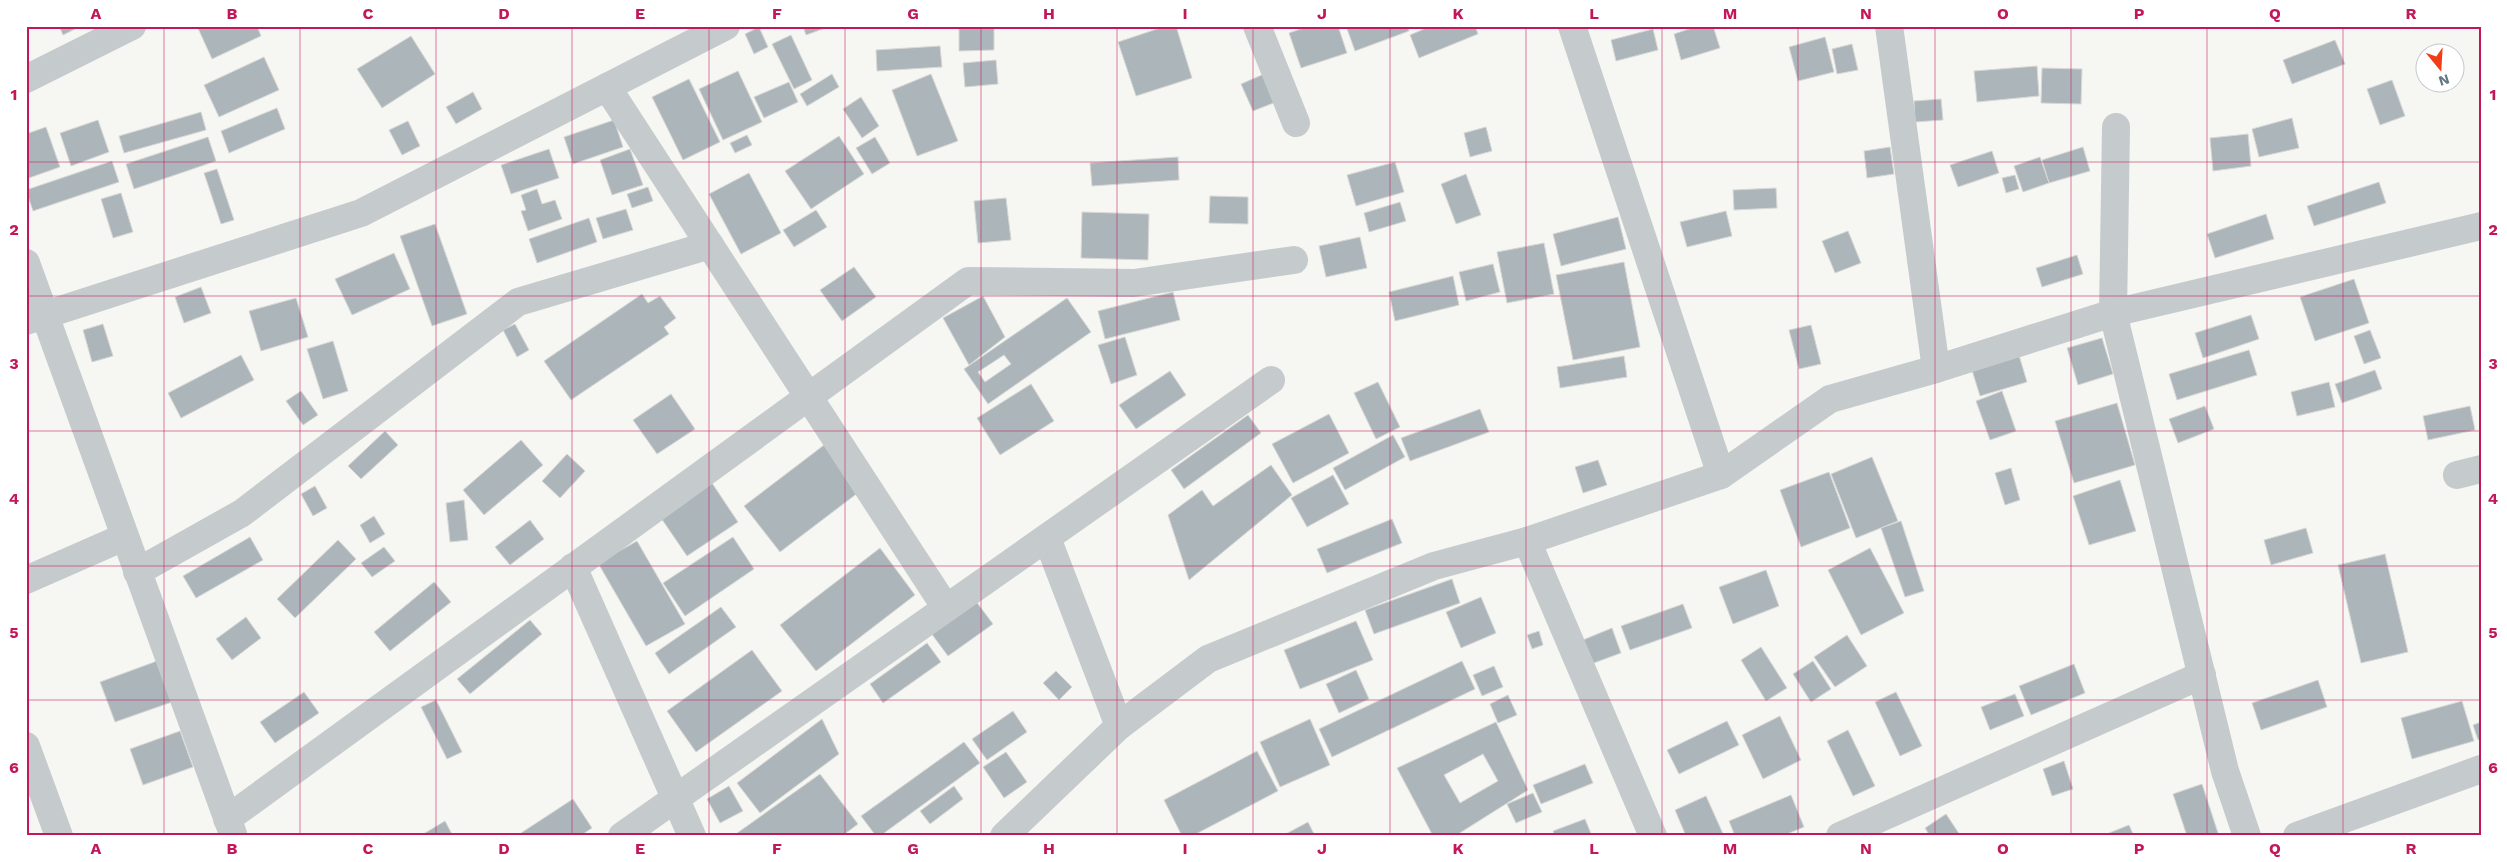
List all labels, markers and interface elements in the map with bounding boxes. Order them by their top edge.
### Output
text: A [91,4,102,23]
text: B [227,4,238,23]
text: C [363,4,374,23]
text: D [498,4,510,23]
text: E [635,4,645,23]
text: F [772,4,782,23]
text: G [907,4,919,23]
text: H [1043,4,1055,23]
text: I [1182,4,1188,23]
text: J [1317,4,1327,23]
text: K [1452,4,1464,23]
text: L [1589,4,1599,23]
text: M [1723,4,1737,23]
text: N [1860,4,1872,23]
text: O [1997,4,2009,23]
text: P [2134,4,2145,23]
text: Q [2269,4,2281,23]
text: R [2405,4,2417,23]
north arrow [2414,42,2464,92]
text: N [2437,71,2451,90]
text: 1 [11,85,17,104]
text: 1 [2490,85,2496,104]
text: 2 [9,220,19,239]
text: 2 [2488,220,2498,239]
text: 3 [9,354,19,373]
text: 3 [2488,354,2498,373]
text: 4 [9,489,19,508]
text: 4 [2488,489,2498,508]
text: 5 [9,623,19,642]
text: 5 [2488,623,2498,642]
text: 6 [9,758,19,777]
text: 6 [2488,758,2498,777]
text: A [91,839,102,858]
text: B [227,839,238,858]
text: C [363,839,374,858]
text: D [498,839,510,858]
text: E [635,839,645,858]
text: F [772,839,782,858]
text: G [907,839,919,858]
text: H [1043,839,1055,858]
text: I [1182,839,1188,858]
text: J [1317,839,1327,858]
text: K [1452,839,1464,858]
text: L [1589,839,1599,858]
text: M [1723,839,1737,858]
text: N [1860,839,1872,858]
text: O [1997,839,2009,858]
text: P [2134,839,2145,858]
text: Q [2269,839,2281,858]
text: R [2405,839,2417,858]

